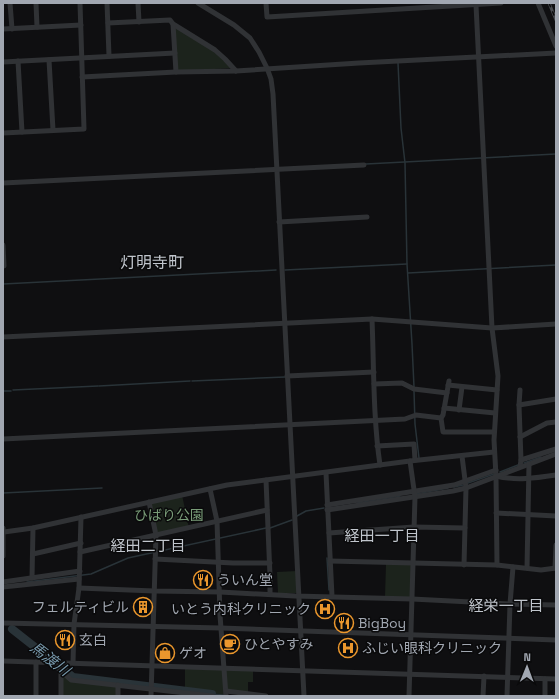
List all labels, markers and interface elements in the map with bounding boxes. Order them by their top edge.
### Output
district label: 灯明寺町 [120,252,184,273]
park label: ひばり公園 [134,506,204,524]
district label: 経田一丁目 [344,526,420,545]
district label: 経田二丁目 [110,536,186,555]
restaurant icon: ういん堂 [192,569,214,591]
place label: ういん堂 [217,571,273,589]
building icon: フェルティビル [132,596,154,618]
district label: 経栄一丁目 [468,596,544,615]
place label: フェルティビル [32,598,129,616]
hospital icon: いとう内科クリニック [314,598,336,620]
place label: いとう内科クリニック [171,600,311,618]
restaurant icon: BigBoy [333,612,355,634]
place label: BigBoy [358,614,406,632]
restaurant icon: 玄白 [54,629,76,651]
place label: 玄白 [79,631,107,649]
cafe icon: ひとやすみ [219,633,241,655]
place label: ひとやすみ [244,635,314,653]
water label: 馬渡川 [27,637,76,681]
hospital icon: ふじい眼科クリニック [337,637,359,659]
place label: ふじい眼科クリニック [362,639,502,657]
shop icon: ゲオ [154,642,176,664]
place label: ゲオ [179,644,207,662]
north arrow [507,647,547,687]
text: N [523,650,531,664]

